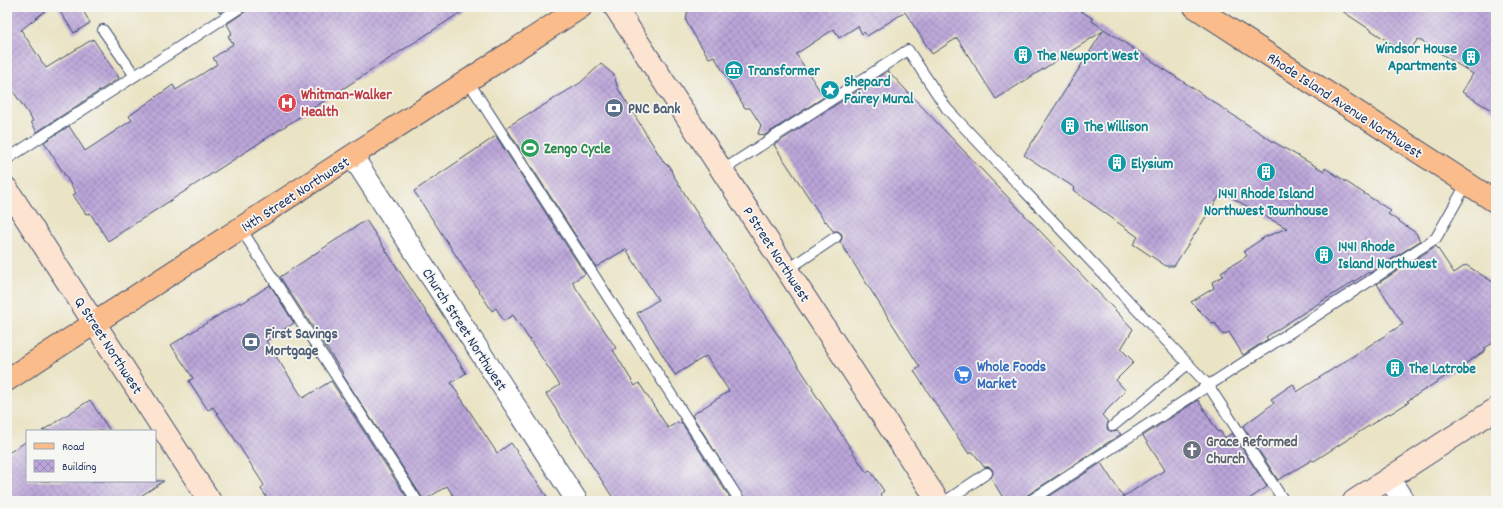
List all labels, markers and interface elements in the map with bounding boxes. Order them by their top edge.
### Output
place label: Windsor House Apartments [1376,39,1457,78]
building icon: The Newport West [1012,44,1034,66]
place label: The Newport West [1037,46,1139,68]
building icon: Windsor House Apartments [1460,46,1482,68]
street label: Rhode Island Avenue Northwest [1262,48,1426,166]
museum icon: Transformer [723,59,745,81]
place label: Transformer [748,61,820,83]
place label: Shepard Fairey Mural [844,72,914,111]
place icon: Shepard Fairey Mural [819,79,841,101]
place label: Whitman-Walker Health [301,85,392,124]
hospital icon: Whitman-Walker Health [276,92,298,114]
bank icon: PNC Bank [603,97,625,119]
place label: PNC Bank [628,99,680,121]
building icon: The Willison [1059,115,1081,137]
place label: The Willison [1084,117,1148,139]
sports icon: Zengo Cycle [519,137,541,159]
place label: Zengo Cycle [544,139,611,161]
street label: 14th Street Northwest [238,152,355,239]
building icon: Elysium [1106,152,1128,174]
place label: Elysium [1131,154,1173,176]
building icon: 1441 Rhode Island Northwest Townhouse [1255,161,1277,183]
place label: 1441 Rhode Island Northwest Townhouse [1204,184,1329,223]
street label: P Street Northwest [736,203,815,308]
place label: 1441 Rhode Island Northwest [1338,237,1438,276]
building icon: 1441 Rhode Island Northwest [1313,244,1335,266]
street label: Church Street Northwest [415,264,512,396]
street label: Q Street Northwest [68,293,147,400]
place label: First Savings Mortgage [265,324,338,363]
bank icon: First Savings Mortgage [240,331,262,353]
place label: Whole Foods Market [977,357,1046,396]
building icon: The Latrobe [1384,357,1406,379]
place label: The Latrobe [1409,359,1476,381]
supermarket icon: Whole Foods Market [952,364,974,386]
legend [26,430,156,482]
place label: Grace Reformed Church [1206,432,1298,471]
text: Road [62,439,84,456]
church icon: Grace Reformed Church [1181,439,1203,461]
text: Building [62,459,97,476]

